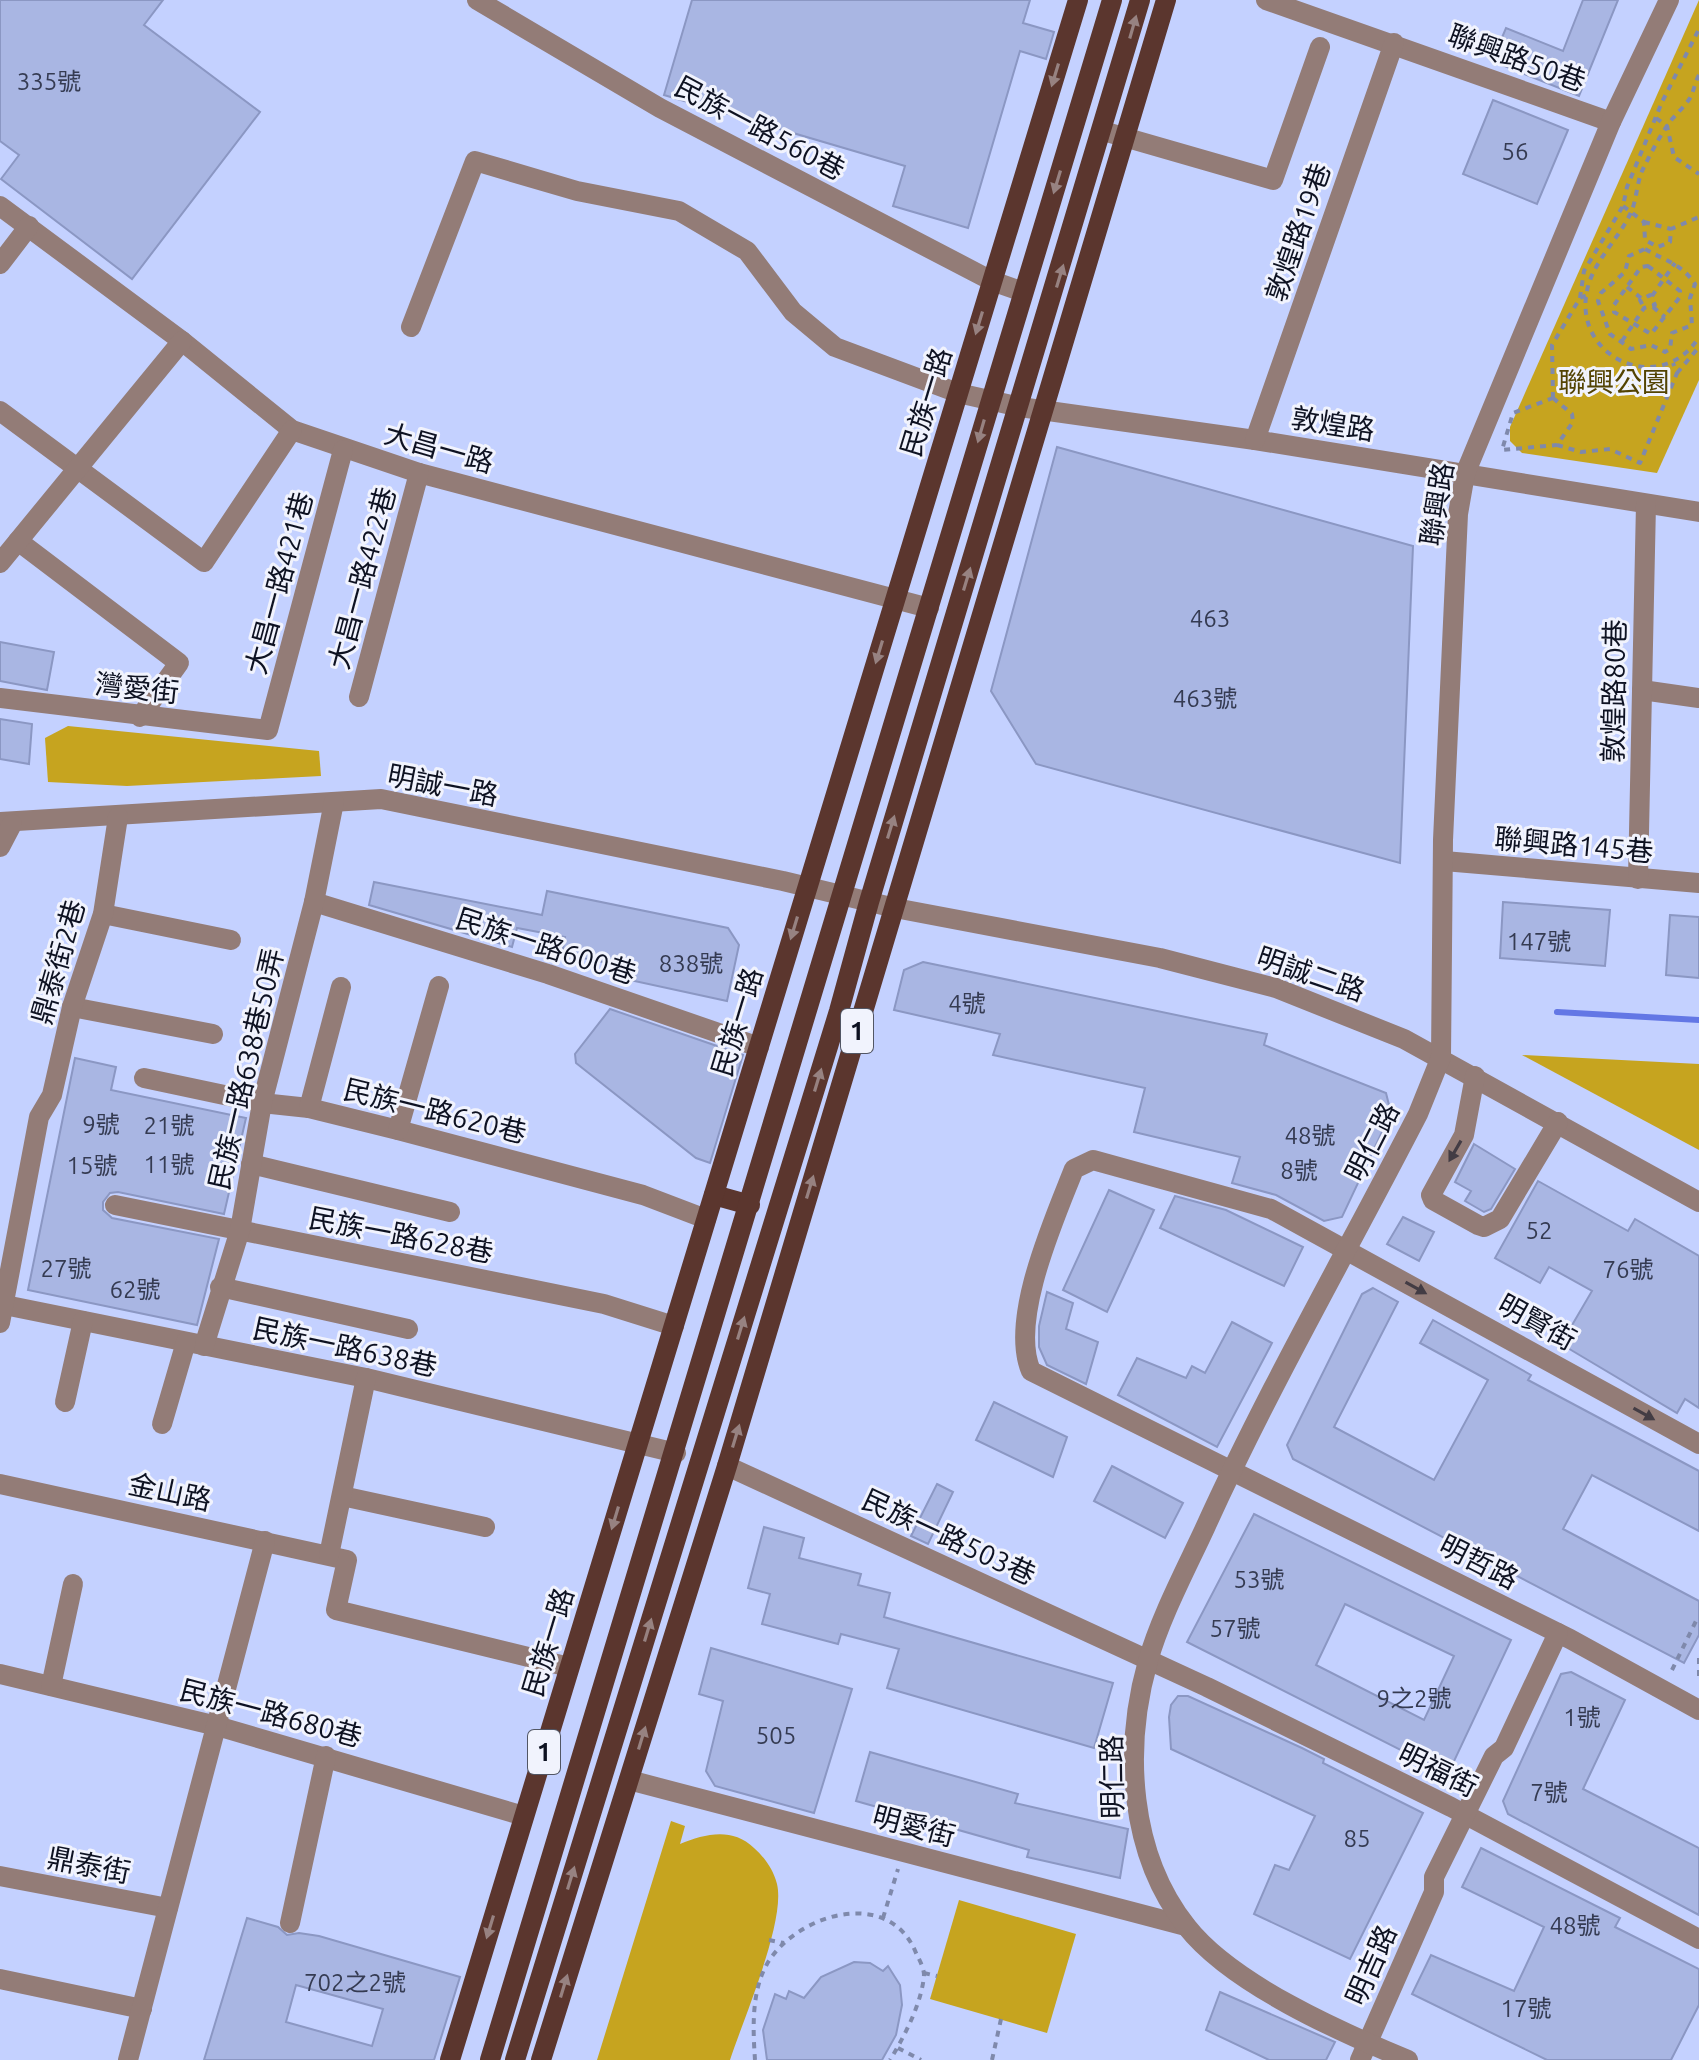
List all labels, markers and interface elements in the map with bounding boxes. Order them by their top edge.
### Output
one-way arrow [1127,14,1140,38]
street label: 聯興路50巷 [1444,18,1590,97]
one-way arrow [1048,63,1061,87]
house number: 335號 [17,68,81,95]
street label: 民族一路560巷 [670,70,850,185]
house number: 56 [1501,138,1529,165]
street label: 敦煌路19巷 [1259,159,1336,305]
one-way arrow [1050,170,1063,194]
one-way arrow [1054,264,1066,288]
one-way arrow [973,312,985,336]
street label: 民族一路 [894,344,957,460]
park label: 聯興公園 [1558,366,1670,397]
street label: 敦煌路 [1289,402,1377,445]
street label: 大昌一路 [381,417,497,478]
one-way arrow [974,419,987,443]
street label: 聯興路 [1415,460,1458,548]
street label: 大昌一路422巷 [322,483,401,672]
street label: 大昌一路421巷 [239,488,318,677]
one-way arrow [962,566,974,590]
house number: 463 [1190,605,1230,632]
street label: 敦煌路80巷 [1597,619,1630,763]
one-way arrow [872,641,885,665]
street label: 灣愛街 [94,668,180,707]
house number: 463號 [1173,685,1237,712]
street label: 明誠一路 [385,759,501,810]
one-way arrow [885,815,898,839]
street label: 聯興路145巷 [1493,822,1655,867]
street label: 鼎泰街2巷 [25,896,90,1028]
street label: 民族一路600巷 [452,902,640,989]
one-way arrow [788,916,800,940]
house number: 147號 [1507,928,1571,955]
street label: 明誠二路 [1253,941,1369,1006]
street label: 民族一路638巷50弄 [203,945,288,1193]
house number: 838號 [659,950,723,977]
street label: 民族一路 [705,964,768,1080]
house number: 4號 [948,990,986,1017]
road number: 1 [841,1009,873,1053]
one-way arrow [812,1067,825,1091]
street label: 民族一路620巷 [340,1073,530,1148]
street label: 明仁路 [1339,1097,1404,1186]
house number: 9號 [82,1111,120,1138]
house number: 21號 [143,1112,195,1139]
house number: 48號 [1284,1122,1336,1149]
one-way arrow [1448,1140,1462,1162]
house number: 11號 [143,1151,195,1178]
house number: 15號 [66,1152,118,1179]
house number: 8號 [1280,1157,1318,1184]
one-way arrow [804,1174,817,1198]
street label: 民族一路628巷 [306,1201,496,1268]
house number: 52 [1525,1217,1553,1244]
house number: 27號 [40,1255,92,1282]
house number: 76號 [1602,1256,1654,1283]
house number: 62號 [109,1276,161,1303]
one-way arrow [1405,1281,1428,1295]
street label: 明賢街 [1493,1288,1581,1355]
street label: 民族一路638巷 [250,1312,440,1381]
one-way arrow [735,1316,748,1340]
one-way arrow [1633,1406,1655,1420]
one-way arrow [730,1423,743,1447]
street label: 金山路 [126,1468,214,1515]
street label: 民族一路503巷 [858,1483,1041,1590]
one-way arrow [608,1506,621,1530]
street label: 明哲路 [1435,1529,1524,1594]
house number: 53號 [1233,1566,1285,1593]
street label: 民族一路 [516,1584,579,1700]
house number: 57號 [1209,1615,1261,1642]
one-way arrow [642,1618,655,1642]
street label: 民族一路680巷 [177,1673,366,1752]
house number: 9之2號 [1376,1685,1452,1712]
house number: 1號 [1563,1704,1601,1731]
house number: 505 [756,1722,796,1749]
one-way arrow [636,1725,649,1749]
road number: 1 [528,1730,560,1774]
street label: 明仁路 [1095,1735,1128,1819]
street label: 明福街 [1394,1737,1483,1802]
house number: 7號 [1530,1779,1568,1806]
street label: 明愛街 [870,1800,959,1851]
house number: 85 [1343,1825,1371,1852]
street label: 鼎泰街 [45,1841,133,1888]
one-way arrow [565,1866,578,1890]
house number: 48號 [1549,1912,1601,1939]
one-way arrow [484,1916,496,1940]
street label: 明吉路 [1339,1920,1402,2009]
house number: 702之2號 [304,1969,406,1996]
one-way arrow [558,1973,571,1997]
house number: 17號 [1500,1995,1552,2022]

